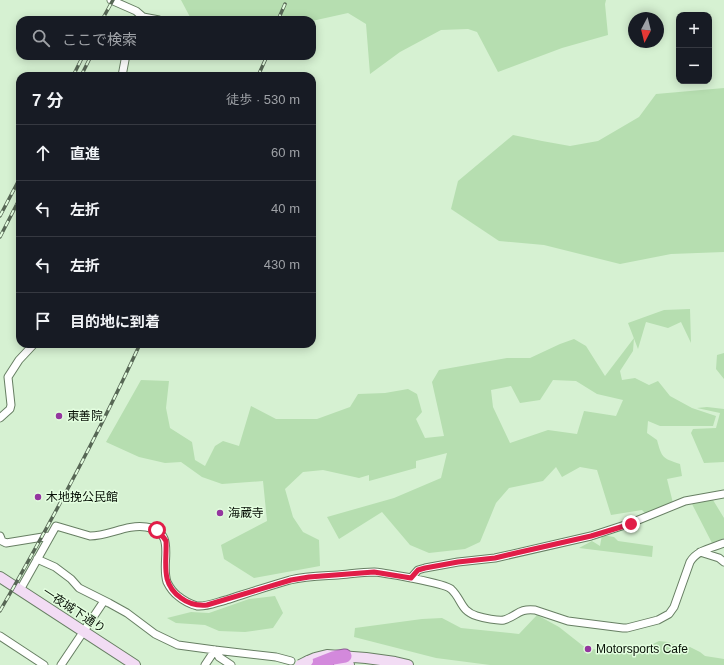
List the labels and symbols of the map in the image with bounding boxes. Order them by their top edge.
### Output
north arrow [628,12,664,48]
place label: 東善院 [67,409,103,423]
marker: 東善院 [54,411,64,421]
place label: 木地挽公民館 [46,490,118,504]
marker: 木地挽公民館 [33,492,43,502]
place label: 海蔵寺 [228,506,264,520]
marker: 海蔵寺 [215,508,225,518]
route end [622,515,640,533]
route start [148,521,166,539]
street label: 一夜城下通り [40,585,108,635]
place label: Motorsports Cafe [596,642,688,656]
marker: Motorsports Cafe [583,644,593,654]

